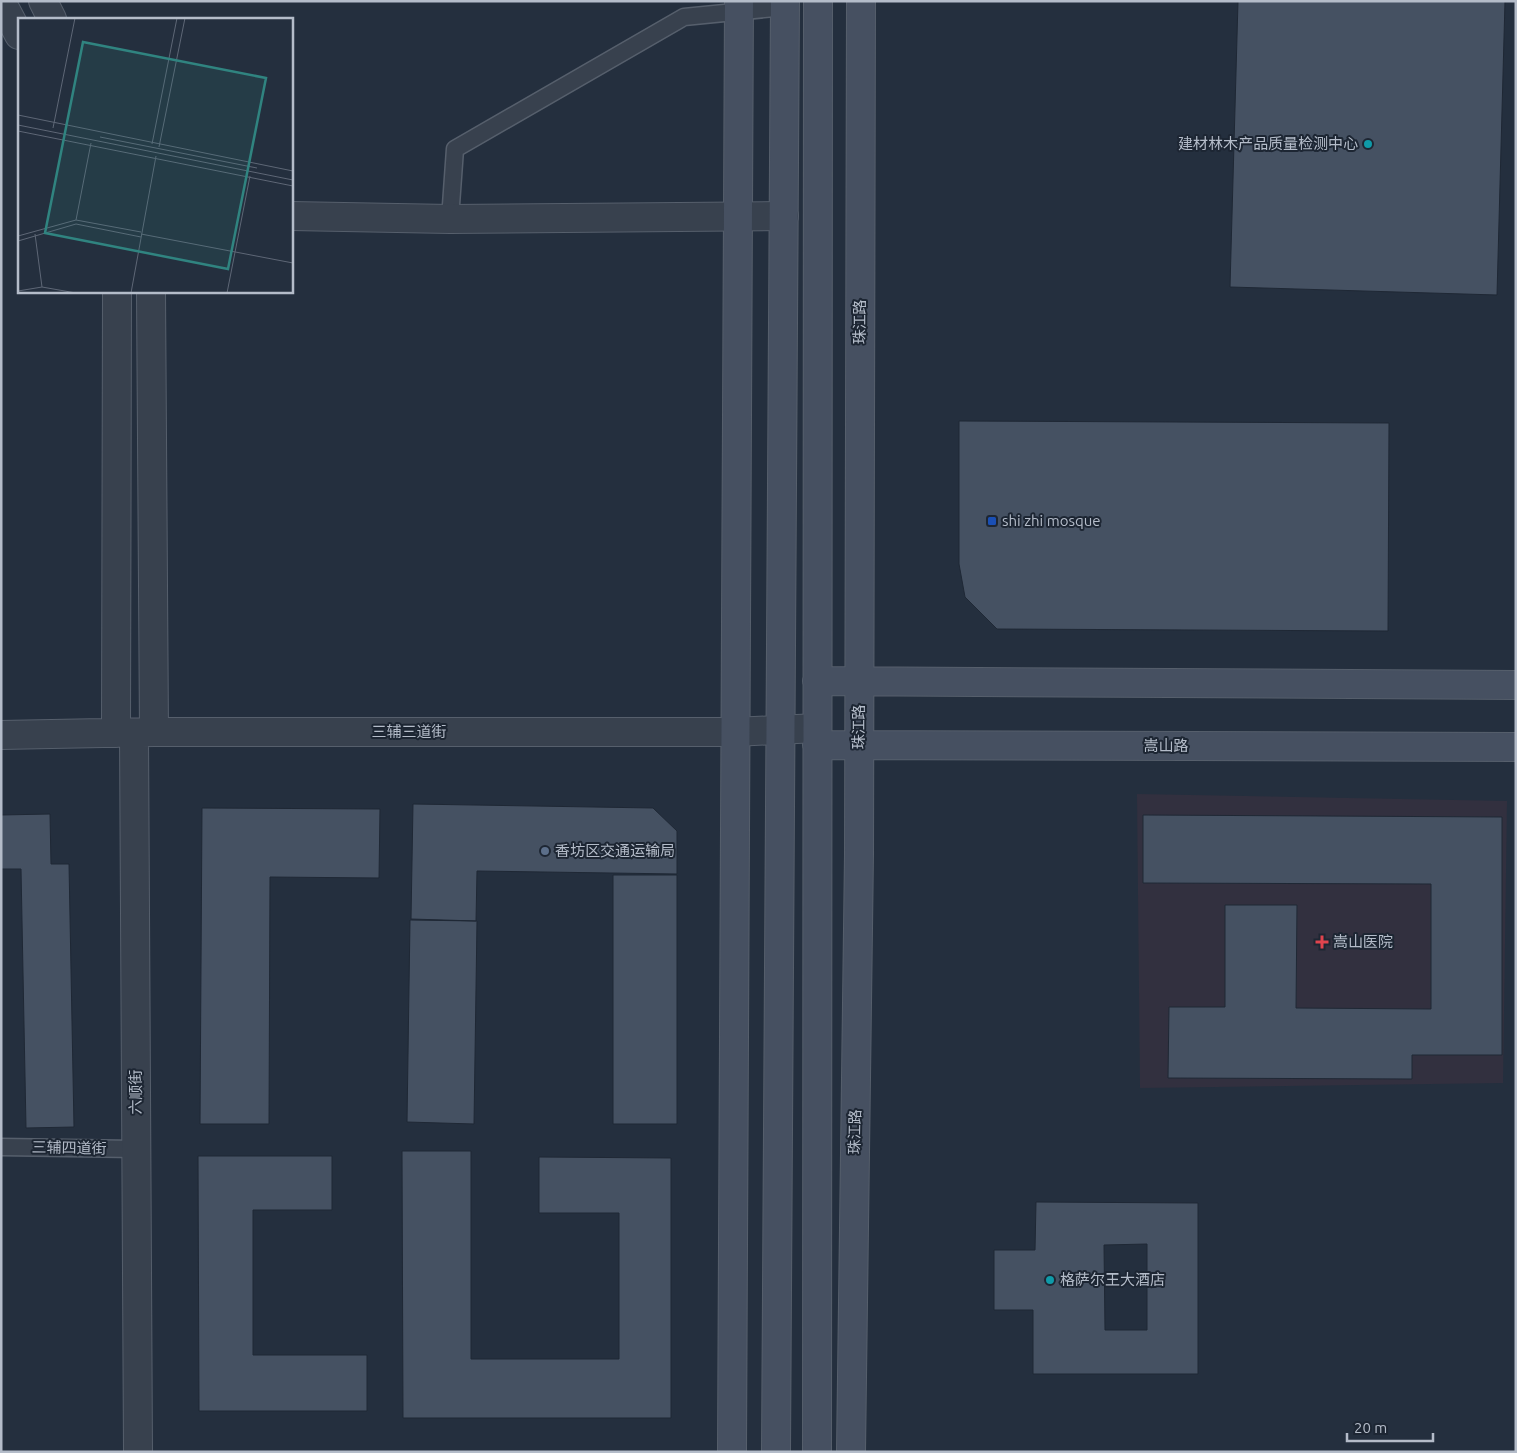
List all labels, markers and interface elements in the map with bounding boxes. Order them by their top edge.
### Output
inset map [18,18,292,292]
place label: 建材林木产品质量检测中心 [1178,135,1358,152]
marker: 建材林木产品质量检测中心 [1362,138,1374,150]
street label: 珠江路 [851,299,868,345]
place label: shi zhi mosque [1002,512,1101,529]
marker: shi zhi mosque [986,515,998,527]
street label: 珠江路 [850,704,867,750]
street label: 三辅三道街 [371,723,447,740]
street label: 嵩山路 [1143,737,1189,754]
place label: 香坊区交通运输局 [555,842,675,859]
marker: 香坊区交通运输局 [539,845,551,857]
place label: 嵩山医院 [1333,933,1393,950]
marker: 嵩山医院 [1315,935,1329,949]
street label: 六顺街 [127,1069,144,1115]
street label: 珠江路 [846,1109,863,1155]
street label: 三辅四道街 [31,1138,107,1157]
place label: 格萨尔王大酒店 [1060,1271,1165,1288]
marker: 格萨尔王大酒店 [1044,1274,1056,1286]
scale bar [1347,1410,1433,1442]
text: 20 m [1354,1419,1387,1436]

